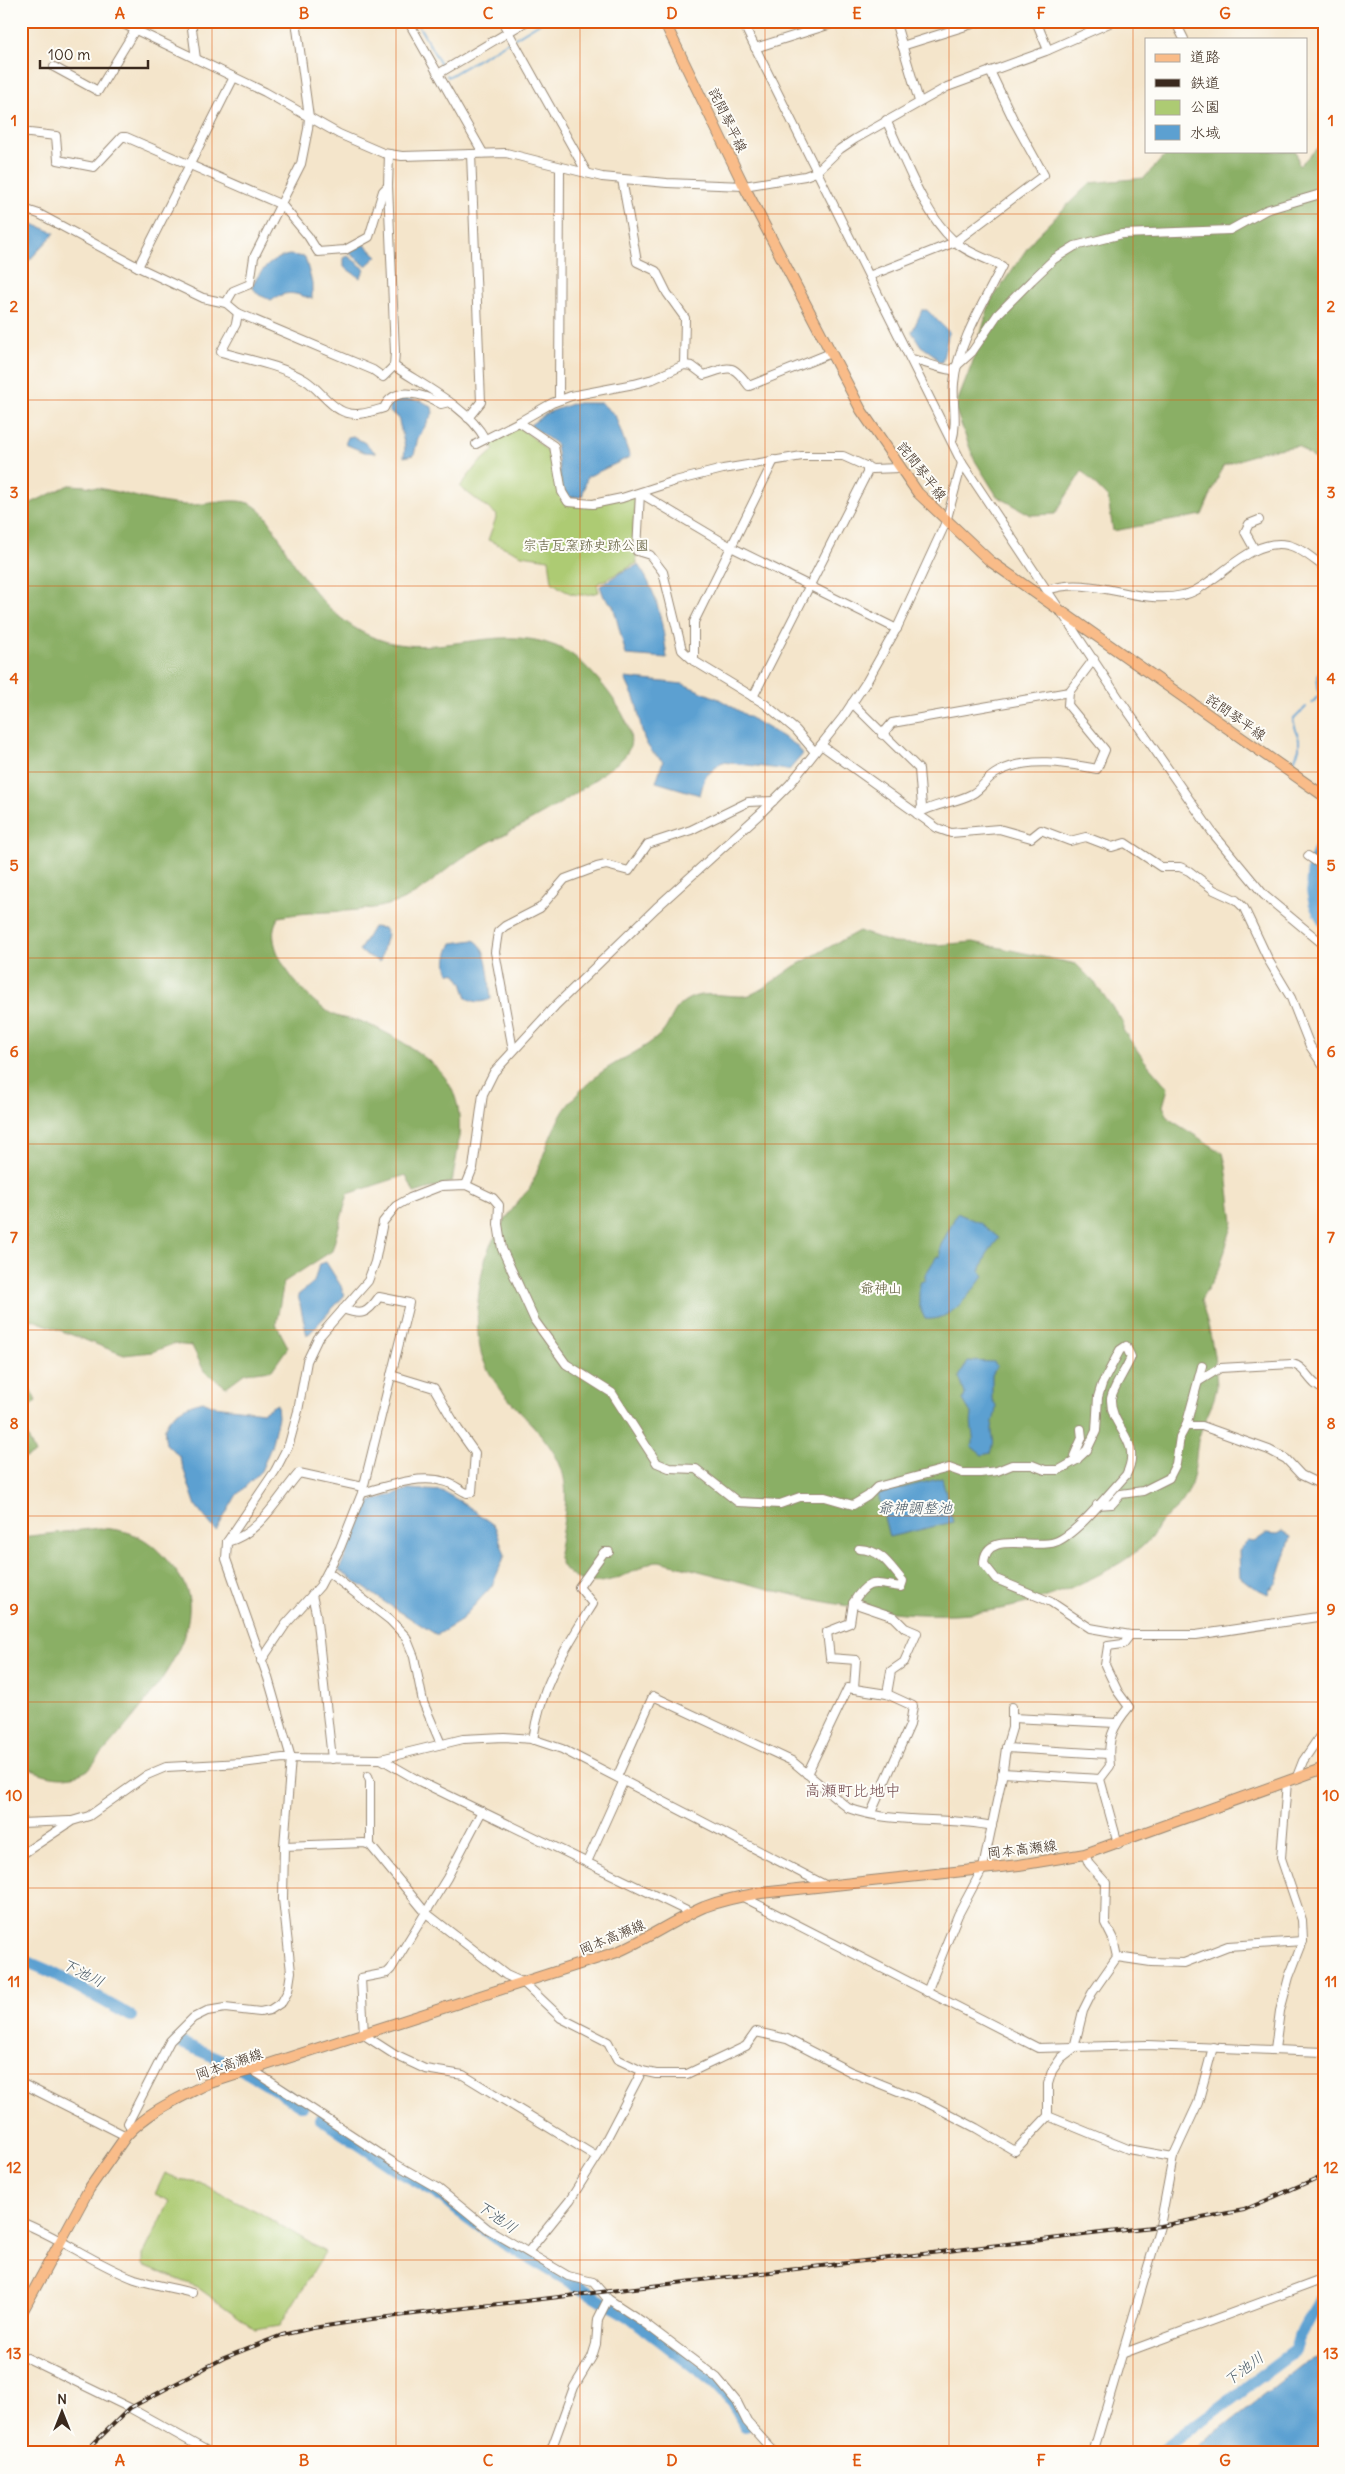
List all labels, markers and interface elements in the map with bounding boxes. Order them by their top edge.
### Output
text: A [115,3,125,23]
text: B [299,3,310,23]
text: C [483,3,494,23]
text: D [666,3,678,23]
text: E [852,3,862,23]
text: F [1036,3,1046,23]
text: G [1219,3,1231,23]
scale bar [40,38,148,70]
legend [1145,38,1308,152]
text: 100 m [48,45,90,64]
text: 道路 [1190,47,1220,66]
text: 鉄道 [1190,73,1220,92]
street label: 詫間琴平線 [705,85,751,155]
text: 公園 [1190,97,1220,116]
text: 1 [11,110,17,130]
text: 1 [1328,110,1334,130]
text: 水域 [1190,123,1220,142]
text: 2 [10,296,19,316]
text: 2 [1327,296,1336,316]
street label: 詫間琴平線 [893,438,951,504]
text: 3 [9,482,19,502]
text: 3 [1326,482,1336,502]
park label: 宗吉瓦窯跡史跡公園 [523,536,649,554]
text: 4 [9,668,19,688]
text: 4 [1326,668,1336,688]
street label: 詫間琴平線 [1202,690,1270,744]
text: 5 [9,855,19,875]
text: 5 [1326,855,1336,875]
text: 6 [9,1041,19,1061]
text: 6 [1326,1041,1336,1061]
text: 7 [10,1227,18,1247]
text: 7 [1327,1227,1335,1247]
park label: 爺神山 [860,1279,902,1297]
text: 8 [9,1413,19,1433]
text: 8 [1326,1413,1336,1433]
water label: 爺神調整池 [877,1498,953,1517]
text: 9 [9,1599,19,1619]
text: 9 [1326,1599,1336,1619]
district label: 高瀬町比地中 [805,1780,901,1800]
text: 10 [6,1785,22,1805]
text: 10 [1323,1785,1339,1805]
street label: 岡本高瀬線 [986,1836,1058,1862]
street label: 岡本高瀬線 [576,1915,648,1959]
water label: 下池川 [59,1954,108,1991]
text: 11 [8,1971,20,1991]
text: 11 [1325,1971,1337,1991]
street label: 岡本高瀬線 [193,2044,265,2084]
text: 12 [6,2157,22,2177]
text: 12 [1323,2157,1339,2177]
water label: 下池川 [473,2196,521,2237]
text: 13 [6,2343,22,2363]
text: 13 [1323,2343,1339,2363]
water label: 下池川 [1220,2347,1267,2390]
north arrow [38,2386,88,2436]
text: N [57,2390,67,2408]
text: A [115,2450,125,2470]
text: B [299,2450,310,2470]
text: C [483,2450,494,2470]
text: D [666,2450,678,2470]
text: E [852,2450,862,2470]
text: F [1036,2450,1046,2470]
text: G [1219,2450,1231,2470]

